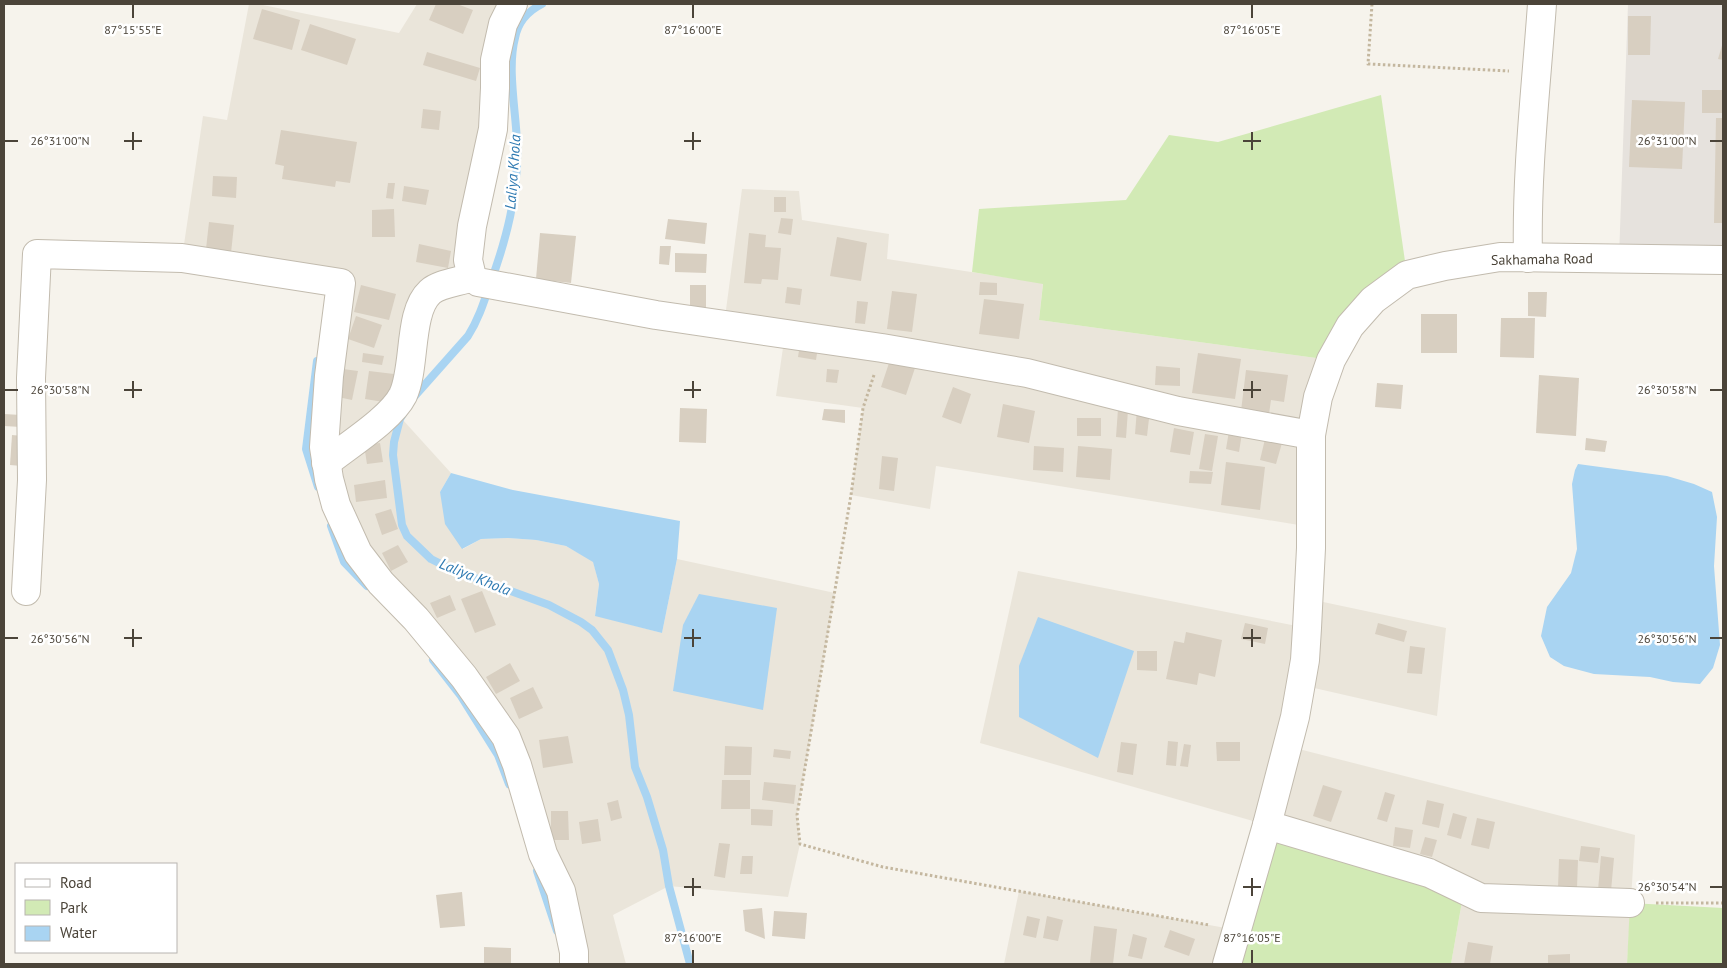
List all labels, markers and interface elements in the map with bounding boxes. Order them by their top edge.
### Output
text: 87°15'55"E [104,22,162,37]
text: 87°16'00"E [664,22,722,37]
text: 87°16'05"E [1223,22,1281,37]
text: 26°31'00"N [30,133,90,148]
water label: Laliya Khola [500,133,525,210]
text: 26°31'00"N [1637,133,1697,148]
street label: Sakhamaha Road [1491,249,1593,269]
text: 26°30'58"N [30,382,90,397]
text: 26°30'58"N [1637,382,1697,397]
water label: Laliya Khola [437,554,514,600]
text: 26°30'56"N [30,631,90,646]
text: 26°30'56"N [1637,631,1697,646]
legend [15,863,178,953]
text: Road [60,873,92,892]
text: 26°30'54"N [1637,879,1697,894]
text: Park [60,898,88,917]
text: Water [60,923,97,942]
text: 87°16'00"E [664,930,722,945]
text: 87°16'05"E [1223,930,1281,945]

